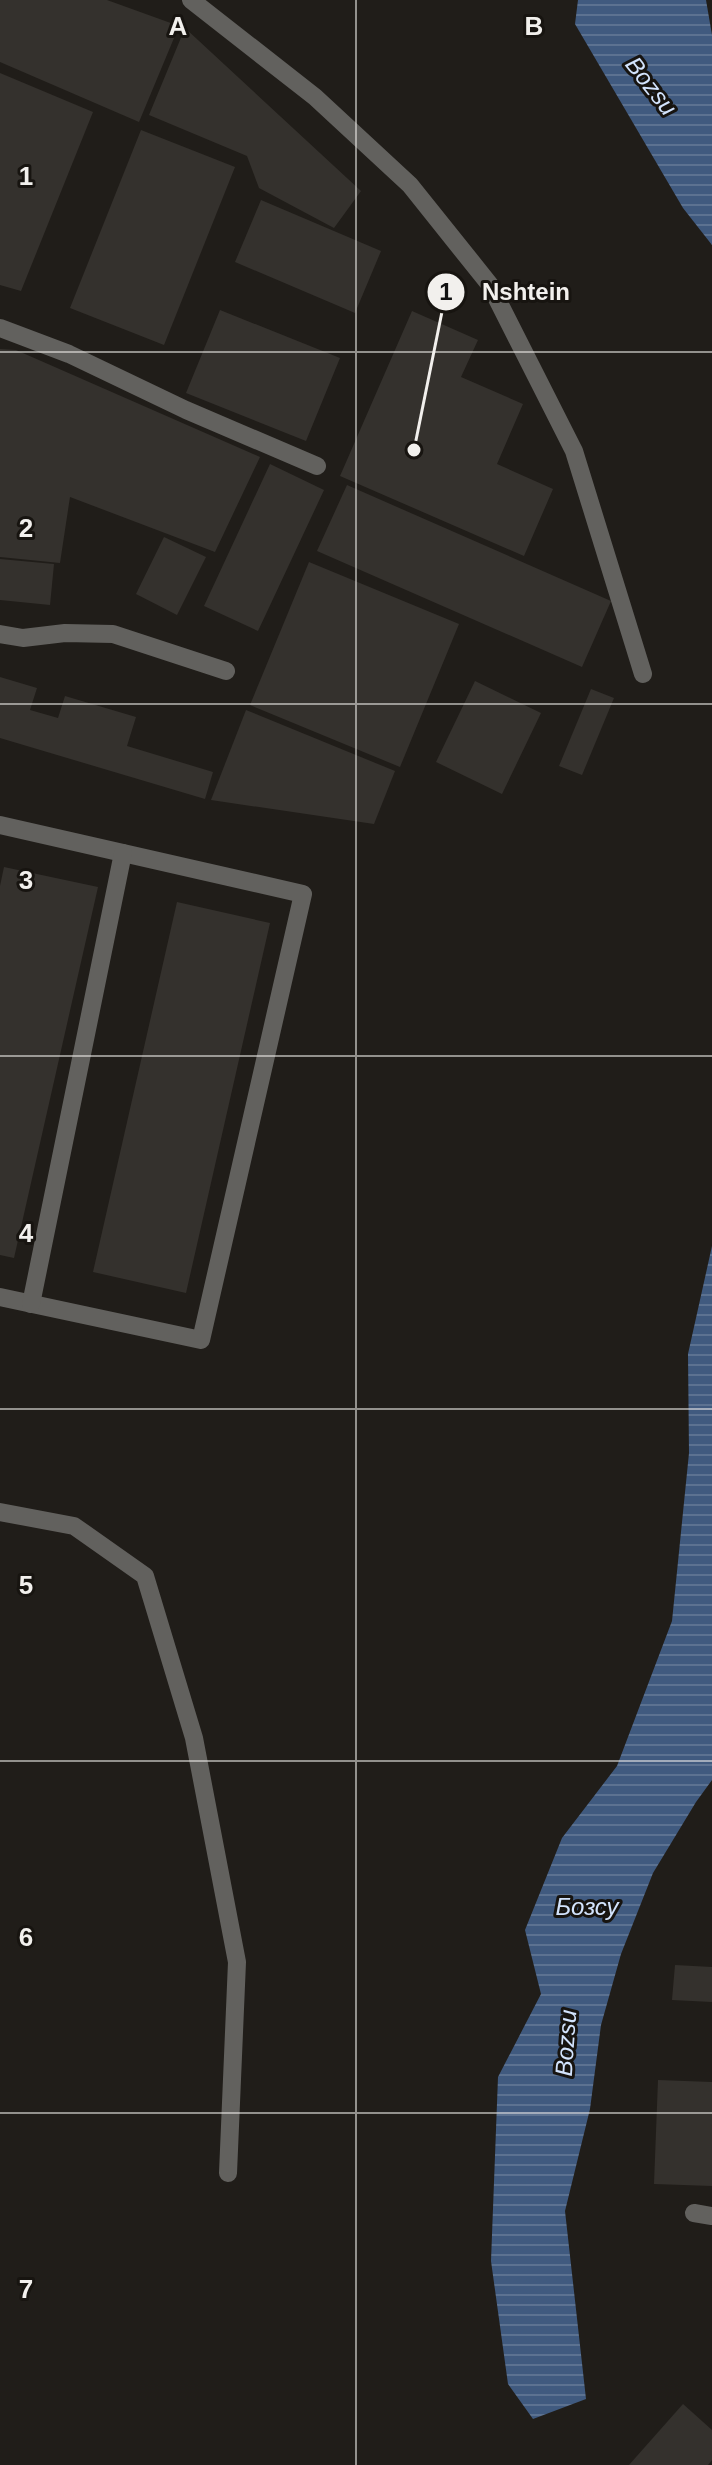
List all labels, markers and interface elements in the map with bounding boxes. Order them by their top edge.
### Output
text: A [169,11,188,41]
text: B [525,11,543,41]
water label: Bozsu [620,51,683,120]
text: 1 [19,161,33,191]
callout: Nshtein [426,268,586,316]
text: 1 [439,278,453,305]
text: Nshtein [482,278,570,305]
text: 2 [19,513,33,543]
text: 3 [19,865,33,895]
text: 4 [19,1218,34,1248]
text: 5 [19,1570,33,1600]
water label: Бозсу [555,1893,621,1920]
text: 6 [19,1922,33,1952]
water label: Bozsu [550,2009,581,2077]
text: 7 [19,2274,33,2304]

